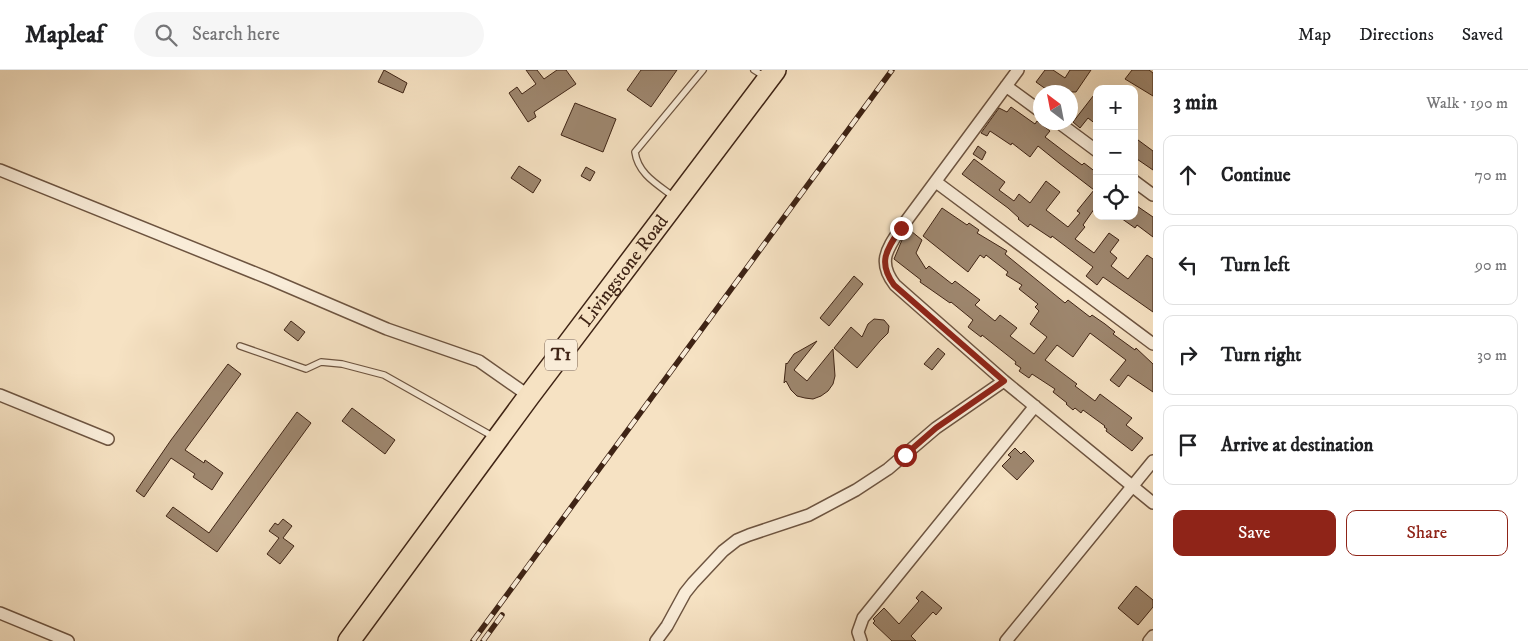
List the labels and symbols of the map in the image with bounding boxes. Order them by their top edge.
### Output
north arrow [1033,85,1078,130]
street label: Livingstone Road [574,210,673,331]
route end [890,217,913,240]
road number: T1 [545,340,577,370]
route start [894,444,917,467]

